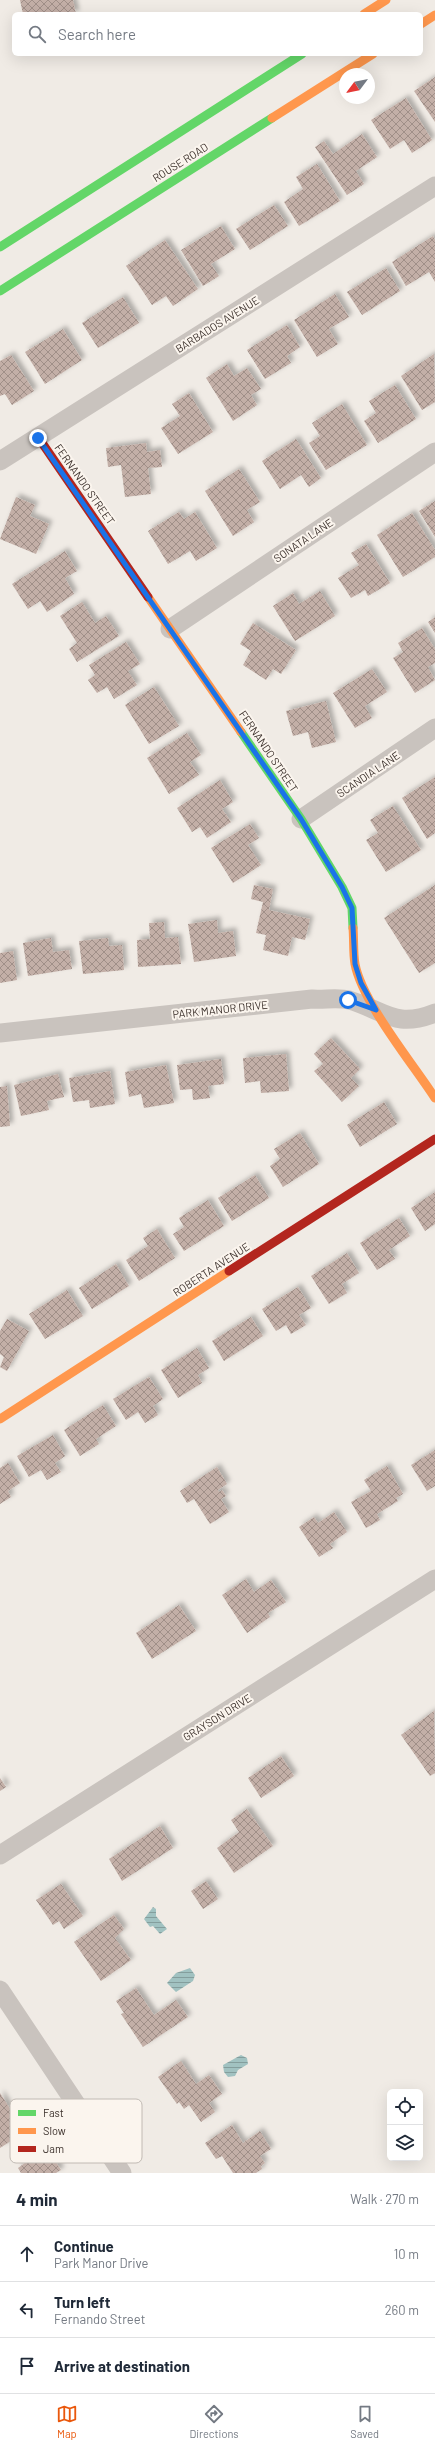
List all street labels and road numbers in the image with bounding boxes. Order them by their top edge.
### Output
street label: ROUSE ROAD [150,140,210,184]
street label: BARBADOS AVENUE [173,293,261,355]
street label: FERNANDO STREET [52,441,118,527]
street label: SONATA LANE [271,515,335,565]
street label: FERNANDO STREET [237,708,301,794]
street label: SCANDIA LANE [334,748,402,800]
street label: PARK MANOR DRIVE [172,997,269,1020]
street label: ROBERTA AVENUE [170,1239,252,1299]
street label: GRAYSON DRIVE [180,1691,254,1743]

